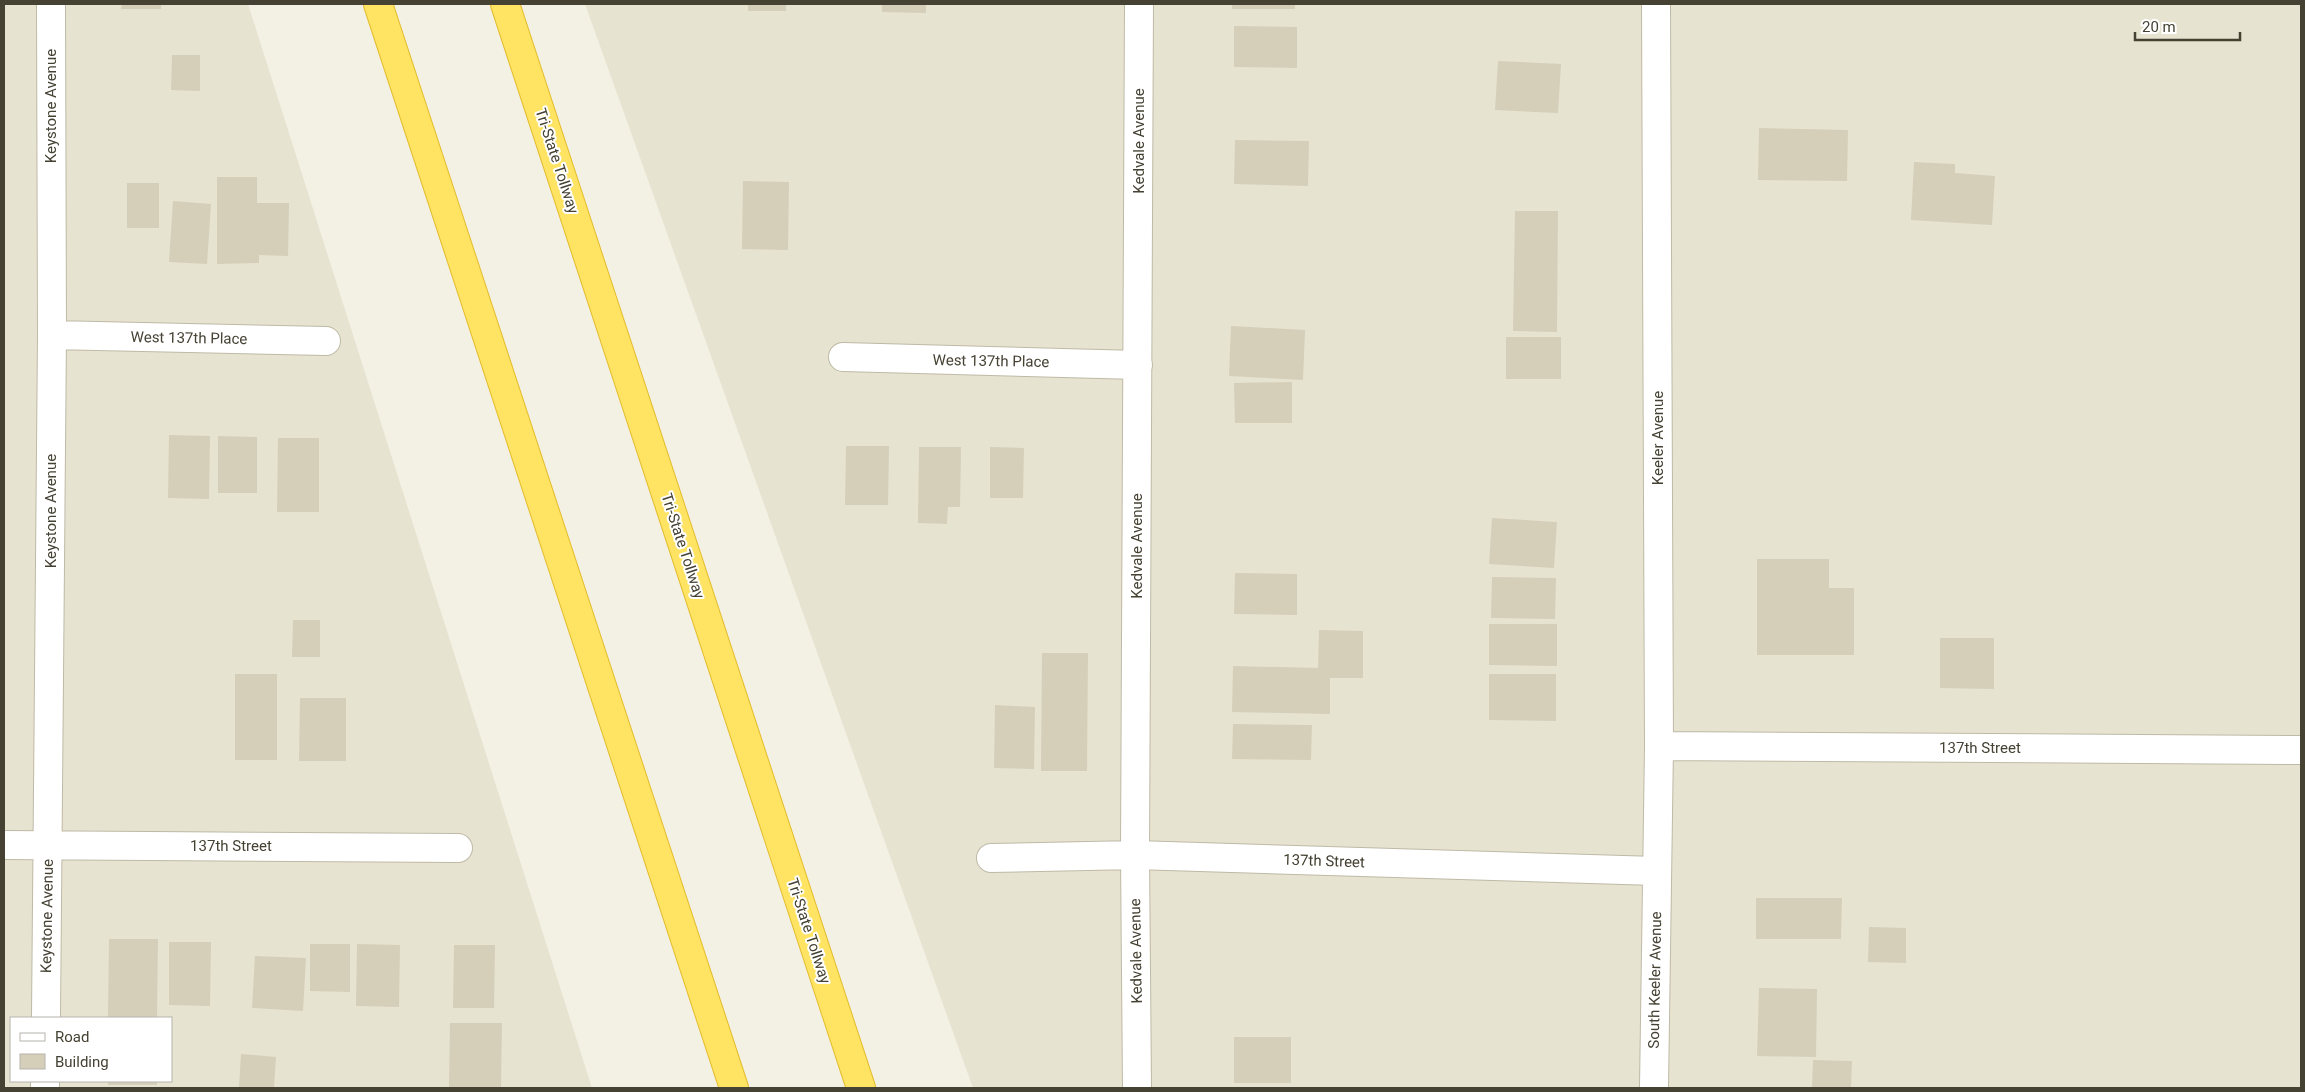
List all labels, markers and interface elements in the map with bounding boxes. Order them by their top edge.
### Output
scale bar [2135,10,2240,42]
text: 20 m [2142,18,2176,36]
street label: Keystone Avenue [42,49,60,163]
street label: Kedvale Avenue [1130,88,1148,194]
street label: Tri-State Tollway [531,106,583,216]
street label: West 137th Place [131,328,248,348]
street label: West 137th Place [933,351,1050,371]
street label: Keeler Avenue [1649,391,1667,485]
street label: Keystone Avenue [42,454,60,568]
street label: Tri-State Tollway [657,491,709,601]
street label: Kedvale Avenue [1128,493,1146,599]
street label: 137th Street [1939,739,2021,757]
street label: 137th Street [190,837,272,855]
street label: 137th Street [1283,851,1365,871]
street label: Keystone Avenue [37,859,57,973]
street label: Tri-State Tollway [783,876,835,986]
street label: Kedvale Avenue [1126,898,1146,1004]
street label: South Keeler Avenue [1645,911,1665,1049]
legend [10,1017,172,1082]
text: Road [55,1028,89,1046]
text: Building [55,1053,109,1071]

